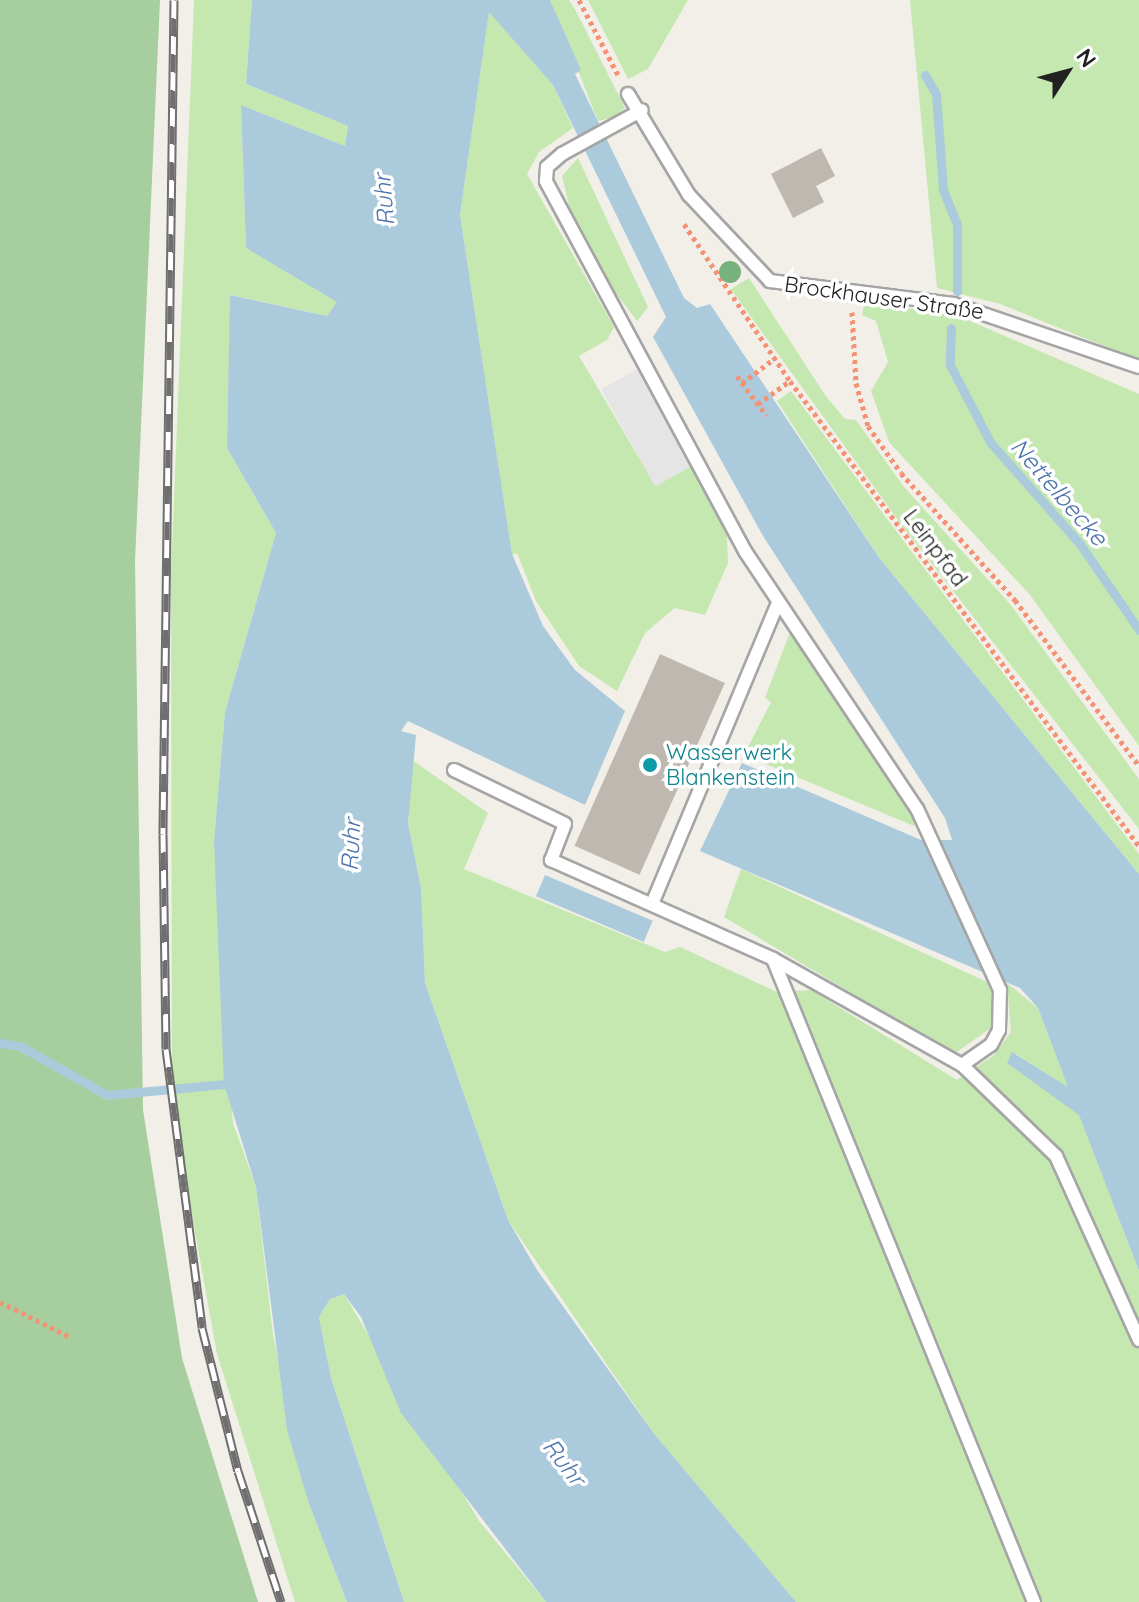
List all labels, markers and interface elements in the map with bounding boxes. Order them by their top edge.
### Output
north arrow [1027,32,1107,112]
text: N [1070,43,1102,73]
water label: Ruhr [367,173,401,227]
street label: Brockhauser Straße [783,271,985,325]
water label: Nettelbecke [1005,432,1113,552]
street label: Leinpfad [898,504,972,592]
place label: Wasserwerk Blankenstein [666,739,795,790]
marker: Wasserwerk Blankenstein [641,756,659,774]
water label: Ruhr [335,818,367,872]
water label: Ruhr [537,1433,591,1491]

